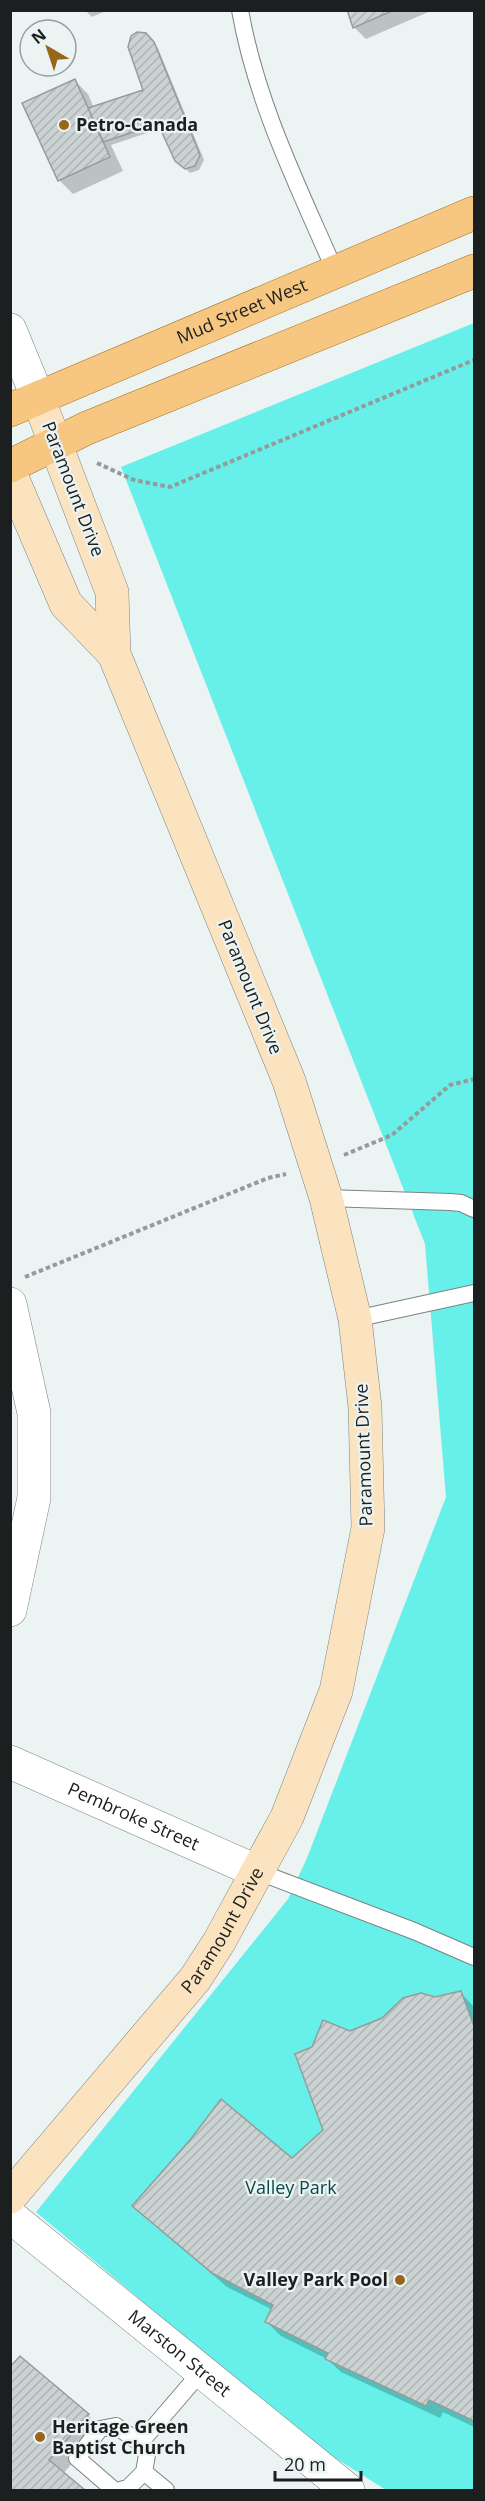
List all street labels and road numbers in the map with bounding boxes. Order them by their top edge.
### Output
street label: Mud Street West [173,272,311,349]
street label: Paramount Drive [37,418,111,560]
street label: Paramount Drive [213,916,289,1057]
street label: Paramount Drive [349,1383,377,1527]
street label: Pembroke Street [64,1776,203,1855]
street label: Paramount Drive [175,1862,269,1998]
street label: Marston Street [124,2304,236,2401]

